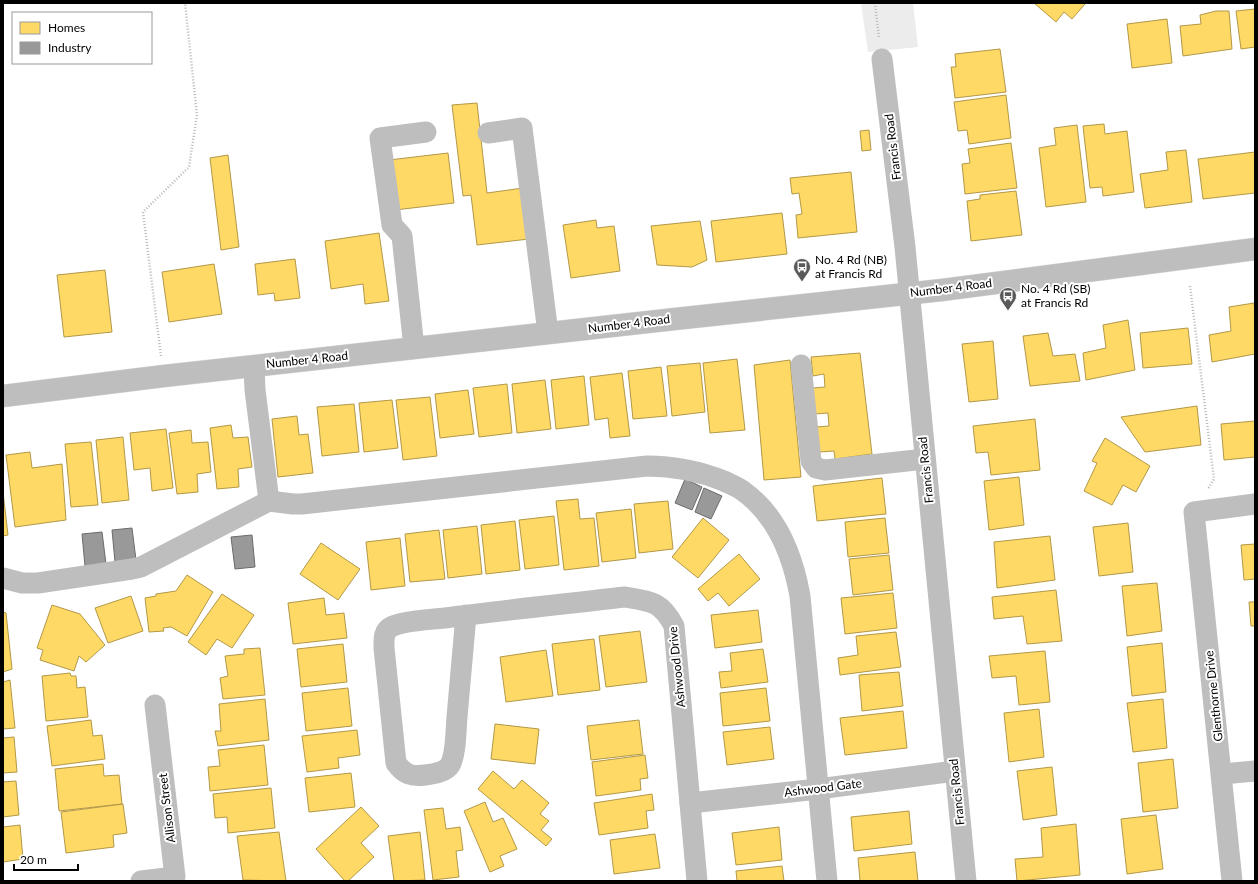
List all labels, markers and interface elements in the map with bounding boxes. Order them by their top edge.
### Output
legend [12,12,152,64]
text: Homes [48,20,85,35]
text: Industry [48,40,92,55]
street label: Francis Road [881,113,904,181]
place label: No. 4 Rd (NB) at Francis Rd [815,252,887,281]
bus stop icon: No. 4 Rd (NB) at Francis Rd [792,257,812,282]
street label: Number 4 Road [909,275,993,300]
place label: No. 4 Rd (SB) at Francis Rd [1021,281,1090,310]
bus stop icon: No. 4 Rd (SB) at Francis Rd [998,286,1018,311]
street label: Number 4 Road [587,311,671,336]
street label: Number 4 Road [265,348,349,371]
street label: Francis Road [915,436,936,504]
street label: Ashwood Drive [665,626,688,708]
street label: Glenthorne Drive [1201,650,1226,742]
street label: Francis Road [946,758,967,826]
street label: Allison Street [155,772,178,844]
street label: Ashwood Gate [783,775,863,800]
scale bar [14,846,78,872]
text: 20 m [20,852,47,867]

